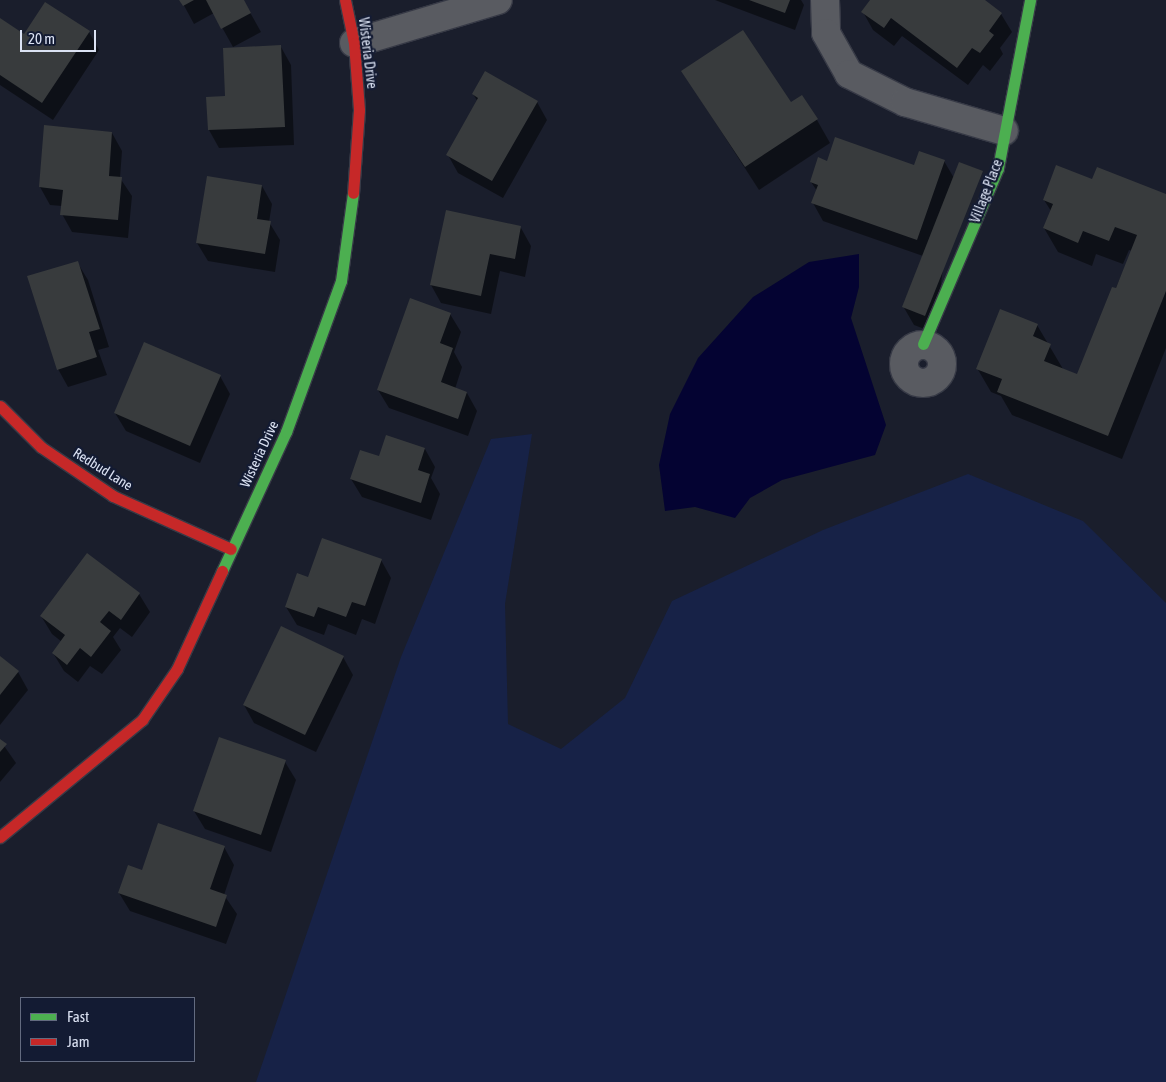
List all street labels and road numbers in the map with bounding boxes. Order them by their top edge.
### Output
street label: Wisteria Drive [355,16,381,90]
street label: Village Place [966,157,1006,225]
street label: Wisteria Drive [236,418,282,490]
street label: Redbud Lane [70,444,136,494]

